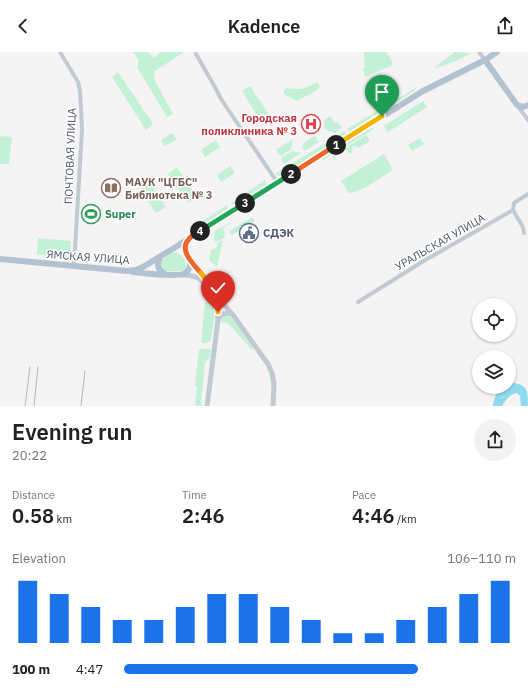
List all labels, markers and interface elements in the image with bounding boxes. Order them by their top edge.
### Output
icon: back [12,15,34,37]
text: Kadence [228,15,300,38]
icon: share [494,15,516,37]
pin [365,75,399,116]
icon: arrive [371,81,393,103]
street label: ПОЧТОВАЯ УЛИЦА [61,108,79,204]
place label: Городская поликлиника № 3 [201,111,297,138]
hospital icon: Городская поликлиника № 3 [300,113,322,135]
pin: 1 [326,135,346,155]
text: 1 [333,138,339,152]
pin: 2 [281,164,301,184]
text: 2 [288,167,294,181]
place label: МАУК "ЦГБС" Библиотека № 3 [125,175,212,202]
library icon: МАУК "ЦГБС" Библиотека № 3 [100,177,122,199]
pin: 3 [235,193,255,213]
text: 3 [242,196,248,210]
sports icon: Super [80,203,102,225]
place label: Super [105,207,136,221]
street label: УРАЛЬСКАЯ УЛИЦА [393,211,487,273]
pin: 4 [190,221,210,241]
public building icon: СДЭК [238,222,260,244]
text: 4 [197,224,203,238]
place label: СДЭК [263,226,294,240]
street label: ЯМСКАЯ УЛИЦА [46,247,130,267]
pin [201,271,235,312]
icon: check [207,277,229,299]
map controls [472,298,516,394]
button: locate [472,298,516,342]
button: layers [472,350,516,394]
text: Evening run [12,417,132,446]
button: share [474,419,516,461]
text: 20:22 [12,447,47,464]
text: Distance [12,488,55,502]
text: Time [182,488,207,502]
text: Pace [352,488,376,502]
text: 0.58 [12,502,54,529]
text: 2:46 [182,502,224,529]
text: 4:46 [352,502,394,529]
text: km [54,512,72,526]
text: /km [394,512,417,526]
text: Elevation [12,550,66,567]
text: 106–110 m [447,550,516,567]
text: 100 m [12,661,50,678]
text: 4:47 [76,661,103,678]

